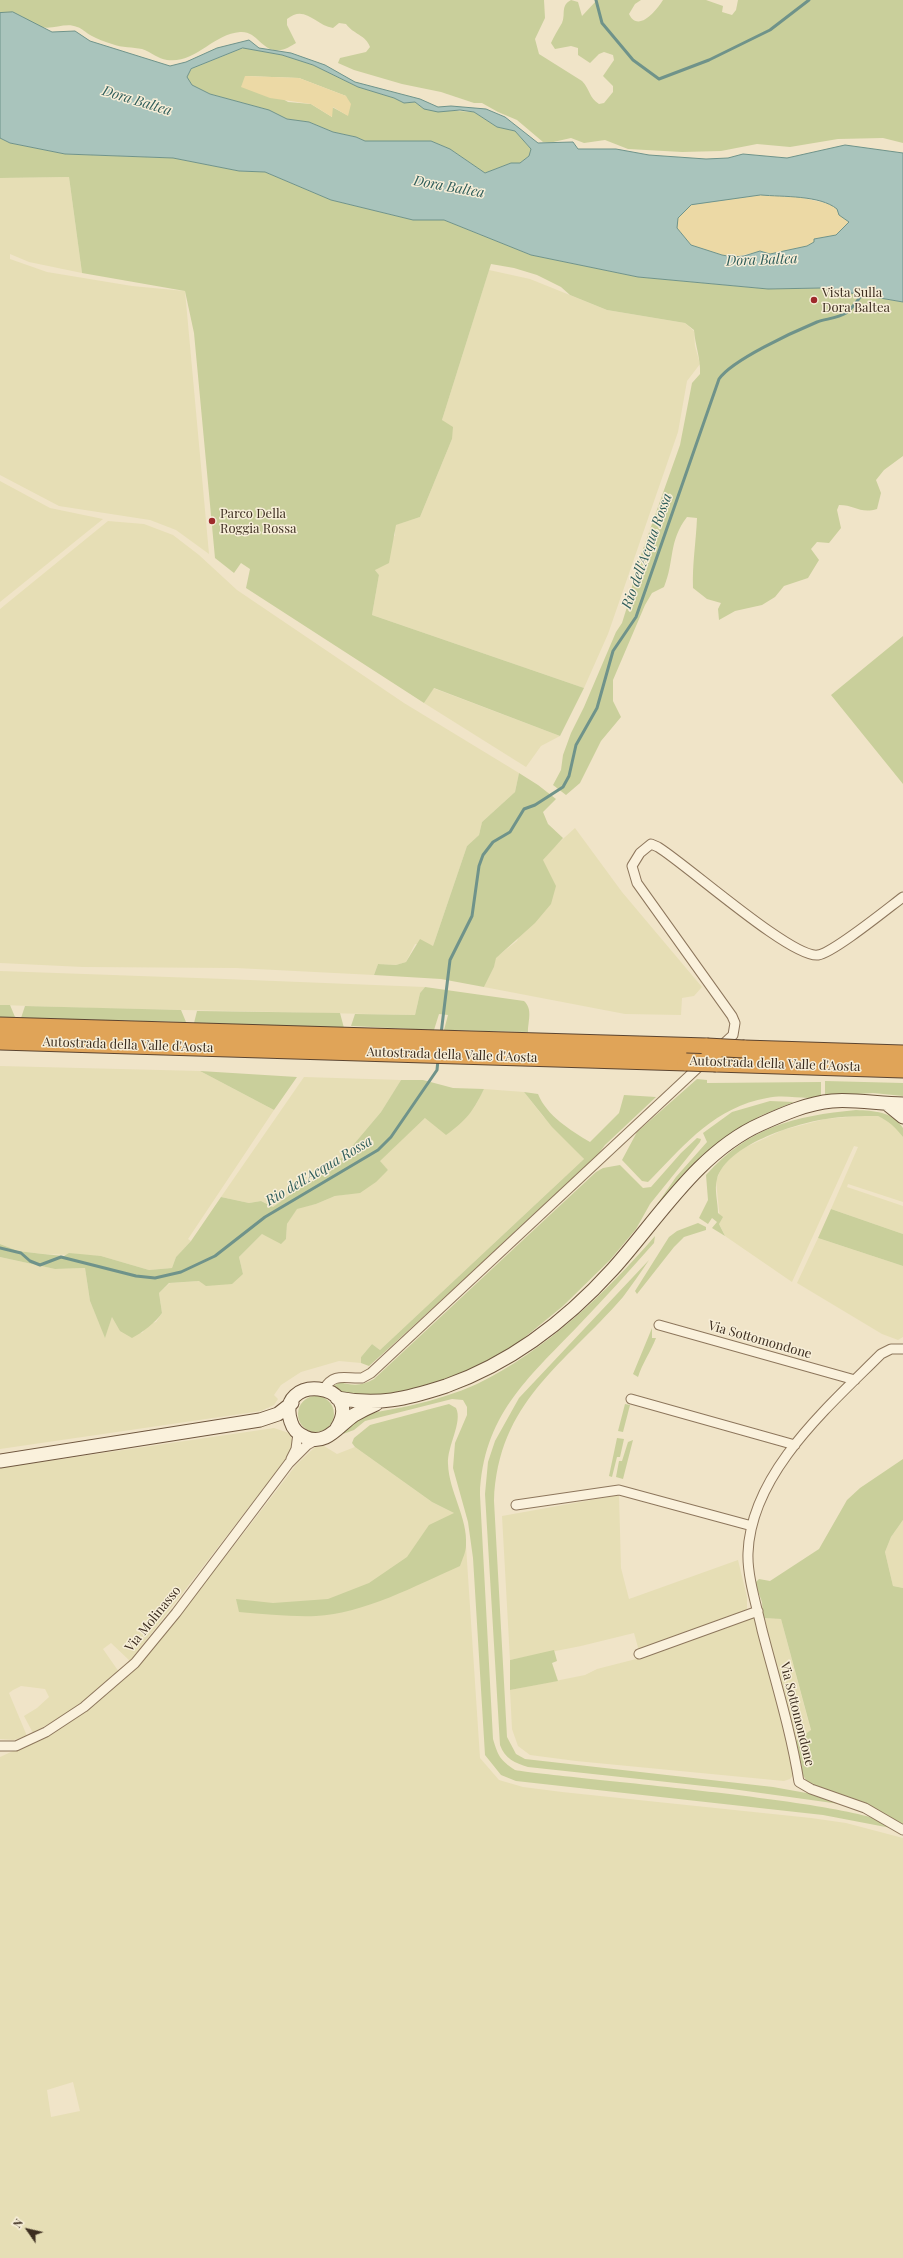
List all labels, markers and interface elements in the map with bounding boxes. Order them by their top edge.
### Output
water label: Dora Baltea [100,82,174,120]
water label: Dora Baltea [412,173,486,201]
water label: Dora Baltea [726,250,798,270]
place label: Vista Sulla Dora Baltea [822,285,890,316]
marker: Vista Sulla Dora Baltea [809,295,819,305]
water label: Rio dell'Acqua Rossa [618,491,676,611]
place label: Parco Della Roggia Rossa [220,506,296,537]
marker: Parco Della Roggia Rossa [207,516,217,526]
street label: Autostrada della Valle d'Aosta [42,1034,214,1056]
street label: Autostrada della Valle d'Aosta [366,1044,538,1066]
street label: Autostrada della Valle d'Aosta [689,1053,861,1075]
water label: Rio dell'Acqua Rossa [262,1132,376,1210]
street label: Via Sottomondone [707,1318,813,1362]
street label: Via Molinasso [122,1583,184,1655]
street label: Via Sottomondone [777,1660,817,1768]
north arrow [8,2210,48,2250]
text: N [9,2216,26,2231]

